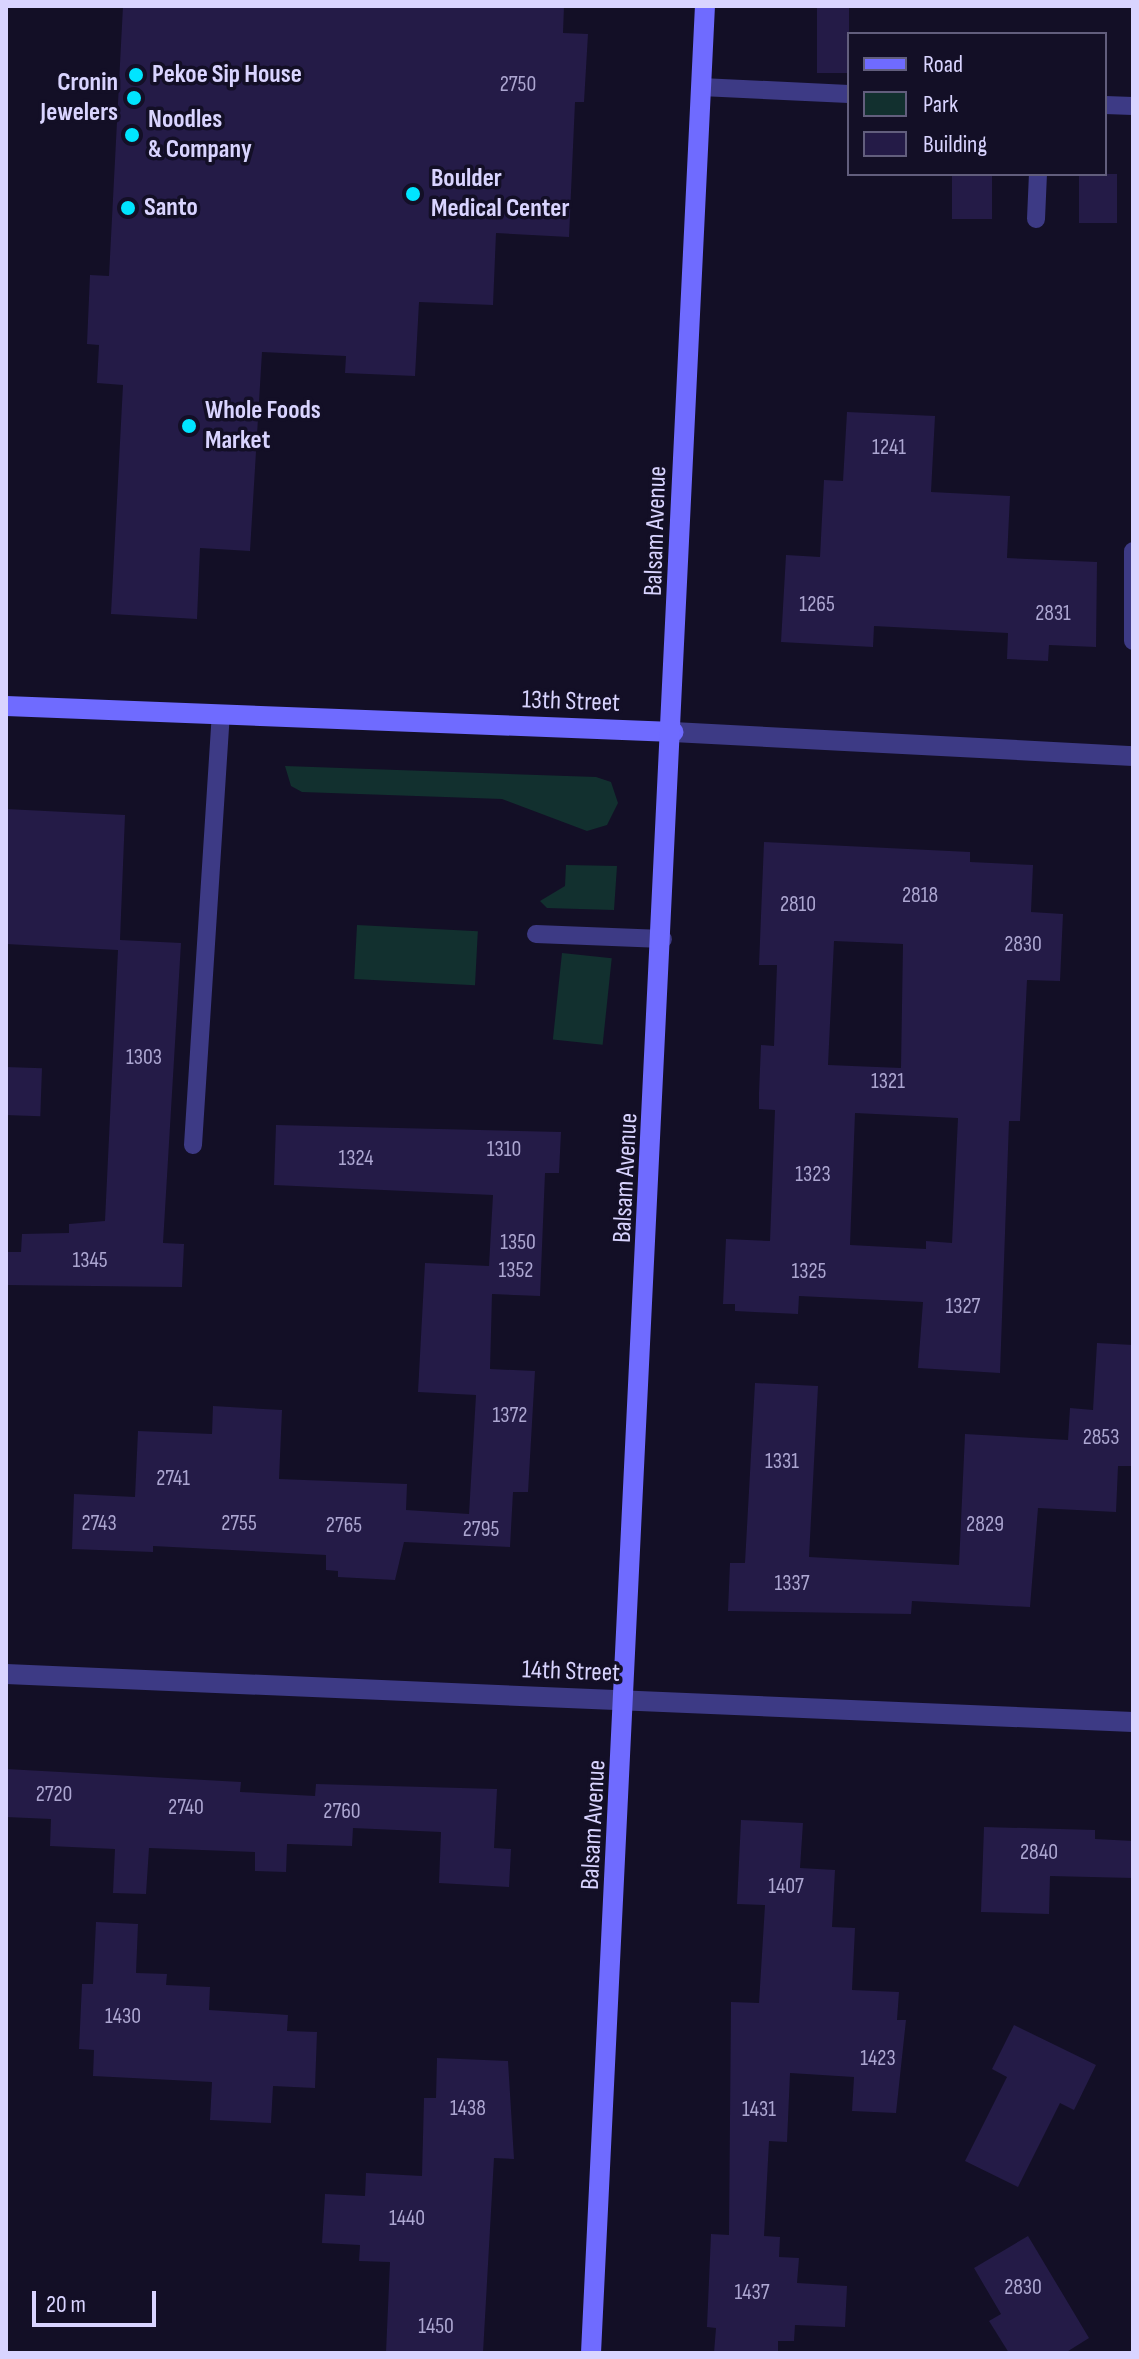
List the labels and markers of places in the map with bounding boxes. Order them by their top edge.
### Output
place label: Pekoe Sip House [152,59,302,91]
marker: Pekoe Sip House [127,66,145,84]
place label: Cronin Jewelers [40,67,118,128]
marker: Cronin Jewelers [125,89,143,107]
place label: Noodles & Company [148,104,252,166]
marker: Noodles & Company [123,126,141,144]
place label: Boulder Medical Center [431,163,569,224]
marker: Boulder Medical Center [402,183,424,205]
place label: Santo [144,192,198,224]
marker: Santo [119,199,137,217]
place label: Whole Foods Market [205,395,321,456]
marker: Whole Foods Market [180,417,198,435]

